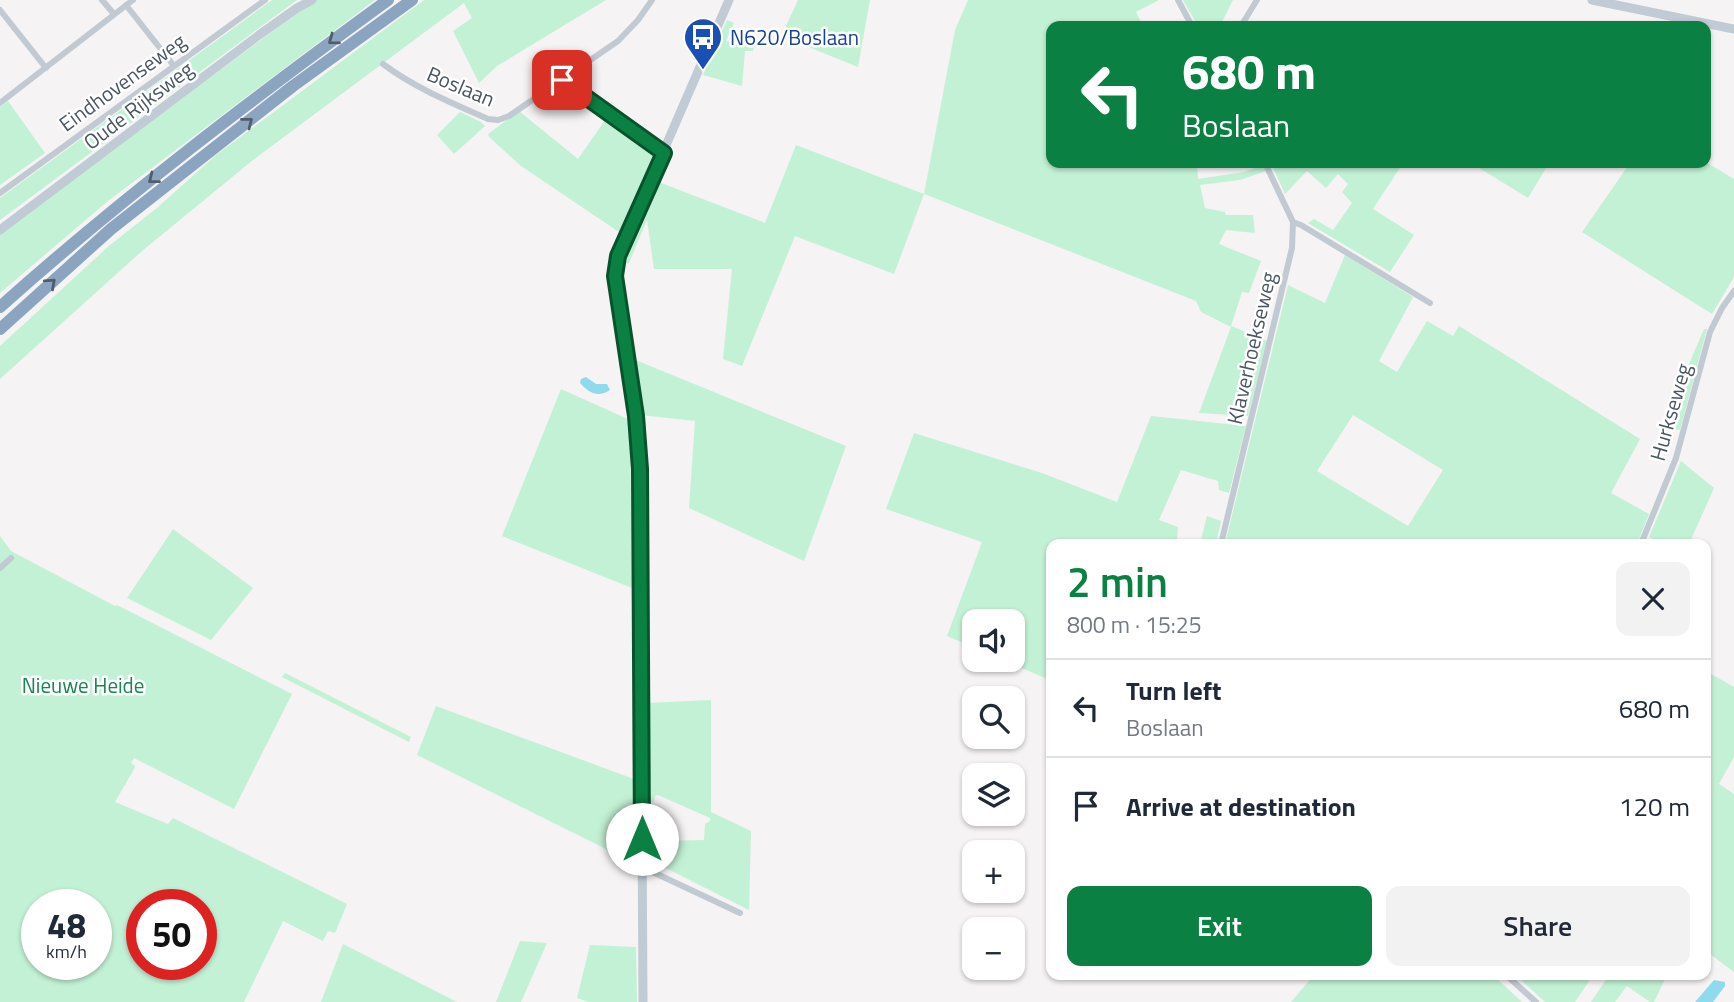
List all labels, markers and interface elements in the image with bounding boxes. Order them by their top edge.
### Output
bus stop icon: N620/Boslaan [682,16,724,71]
place label: N620/Boslaan [730,21,859,53]
street label: Eindhovenseweg [52,25,192,139]
one-way arrow [328,32,341,45]
text: 680 m [1182,33,1316,108]
icon: left [1067,49,1158,140]
pin [532,50,592,110]
street label: Oude Rijksweg [76,53,200,157]
street label: Boslaan [422,57,500,115]
icon: arrive [543,61,581,99]
text: Boslaan [1182,101,1290,149]
one-way arrow [241,117,253,130]
one-way arrow [148,171,161,184]
street label: Klaverhoekseweg [1218,268,1284,427]
one-way arrow [43,279,56,292]
street label: Hurkseweg [1641,359,1699,465]
text: 2 min [1067,549,1168,613]
button: close [1616,562,1690,636]
text: 800 m · 15:25 [1067,607,1202,642]
map controls [962,609,1025,980]
button: sound [962,609,1025,672]
park label: Nieuwe Heide [22,669,144,701]
text: Turn left [1126,671,1221,710]
button: search [962,686,1025,749]
icon: left [1067,689,1105,727]
text: 680 m [1619,689,1690,728]
text: Boslaan [1126,710,1204,745]
button: layers [962,763,1025,826]
icon: arrive [1067,787,1105,825]
text: Arrive at destination [1126,787,1356,826]
text: 120 m [1619,787,1690,826]
position arrow [605,802,679,876]
button: + [962,840,1025,903]
button: Exit [1067,886,1372,966]
button: Share [1386,886,1690,966]
speed limit sign: 50 [126,889,217,980]
text: 48 [47,898,86,952]
button: − [962,917,1025,980]
text: km/h [46,938,87,965]

